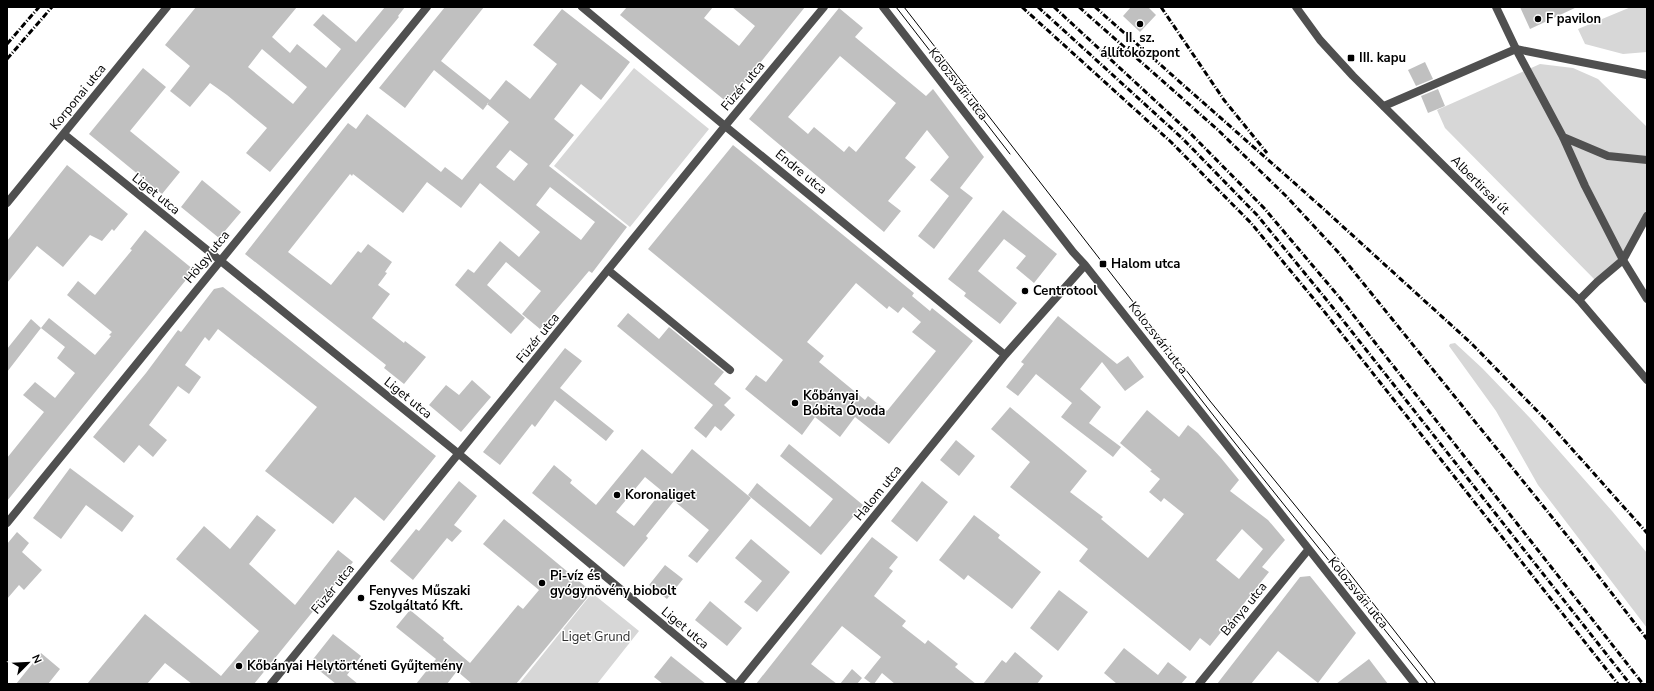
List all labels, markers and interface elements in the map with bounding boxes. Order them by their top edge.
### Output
place label: F pavilon [1546,10,1601,28]
marker: F pavilon [1533,14,1543,24]
marker: II. sz. állítóközpont [1135,19,1145,29]
place label: II. sz. állítóközpont [1100,29,1181,62]
street label: Kolozsvári utca [924,44,992,124]
place label: III. kapu [1359,49,1406,67]
marker: III. kapu [1346,53,1356,63]
street label: Füzér utca [717,57,769,115]
street label: Korponai utca [46,60,110,134]
street label: Endre utca [771,145,831,199]
street label: Albertirsai út [1447,152,1514,219]
street label: Liget utca [128,169,184,219]
street label: Hölgy utca [180,227,234,287]
place label: Halom utca [1111,255,1180,273]
marker: Halom utca [1098,259,1108,269]
place label: Centrotool [1033,282,1098,300]
marker: Centrotool [1020,286,1030,296]
street label: Kolozsvári utca [1124,298,1192,378]
street label: Füzér utca [512,309,564,367]
street label: Liget utca [380,373,436,423]
place label: Kőbányai Bóbita Óvoda [803,387,886,420]
marker: Kőbányai Bóbita Óvoda [790,398,800,408]
street label: Halom utca [850,461,906,525]
place label: Koronaliget [625,486,696,504]
marker: Koronaliget [612,490,622,500]
street label: Kolozsvári utca [1324,553,1392,633]
street label: Füzér utca [307,560,359,618]
place label: Pi-víz és gyógynövény biobolt [550,567,677,600]
marker: Pi-víz és gyógynövény biobolt [537,578,547,588]
street label: Bánya utca [1217,578,1271,640]
place label: Fenyves Műszaki Szolgáltató Kft. [369,582,470,615]
marker: Fenyves Műszaki Szolgáltató Kft. [356,593,366,603]
street label: Liget utca [657,603,713,653]
park label: Liget Grund [562,628,630,646]
north arrow [8,643,48,683]
text: N [28,652,45,666]
place label: Kőbányai Helytörténeti Gyűjtemény [247,657,463,675]
marker: Kőbányai Helytörténeti Gyűjtemény [234,661,244,671]

